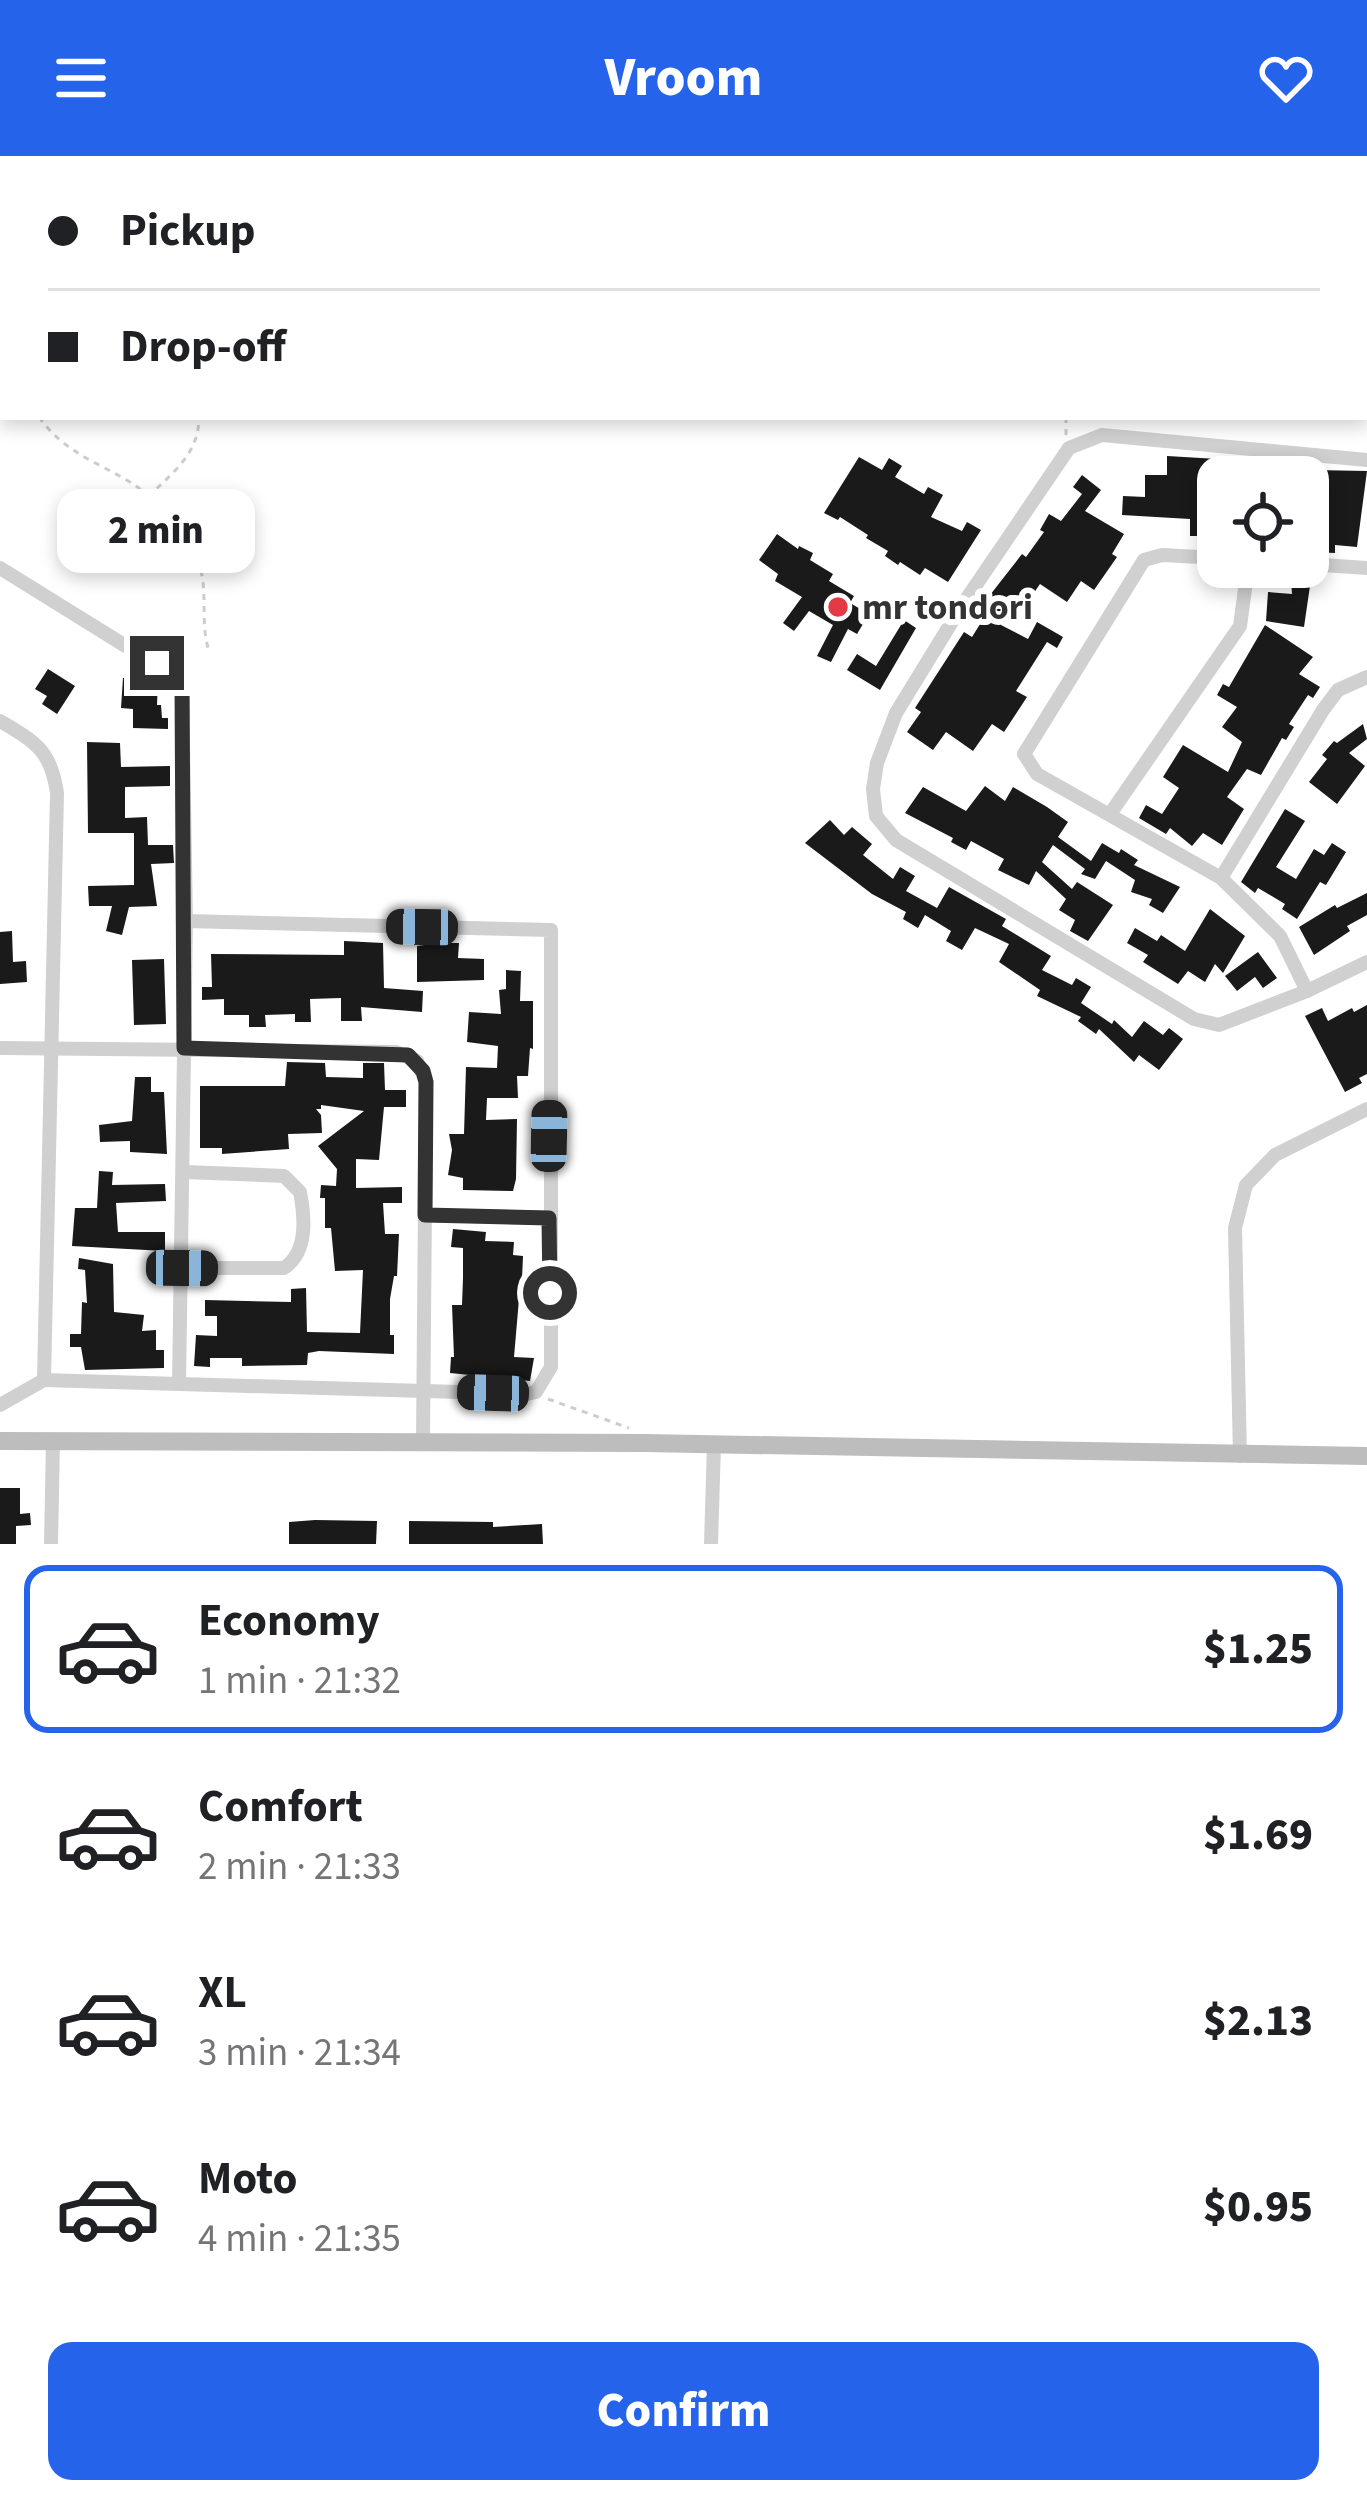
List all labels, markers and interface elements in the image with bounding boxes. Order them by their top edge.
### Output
text: Vroom [605,40,762,117]
icon: menu [48,45,114,111]
icon: heart [1253,45,1319,111]
text: Pickup [120,199,256,263]
text: Drop-off [120,315,286,379]
map controls [1197,456,1329,588]
button: locate [1197,456,1329,588]
callout: 2 min [58,489,256,573]
text: 2 min [108,503,204,559]
place label: mr tondori [862,582,1033,633]
marker: mr tondori [825,594,851,620]
route end [130,636,184,690]
car [386,908,458,946]
car [530,1100,568,1172]
car [146,1249,218,1287]
route start [523,1266,577,1320]
car [456,1374,530,1412]
text: Economy [198,1589,380,1653]
icon: car [54,1595,162,1703]
text: $1.25 [1203,1617,1313,1681]
text: 1 min · 21:32 [198,1653,401,1709]
text: Comfort [198,1775,363,1839]
icon: car [54,1781,162,1889]
text: $1.69 [1203,1803,1313,1867]
text: 2 min · 21:33 [198,1839,401,1895]
text: XL [198,1961,247,2025]
icon: car [54,1967,162,2075]
text: $2.13 [1203,1989,1313,2053]
text: 3 min · 21:34 [198,2025,401,2081]
text: Moto [198,2147,297,2211]
icon: car [54,2153,162,2261]
text: $0.95 [1203,2175,1313,2239]
text: 4 min · 21:35 [198,2211,401,2267]
button: Confirm [48,2342,1319,2480]

